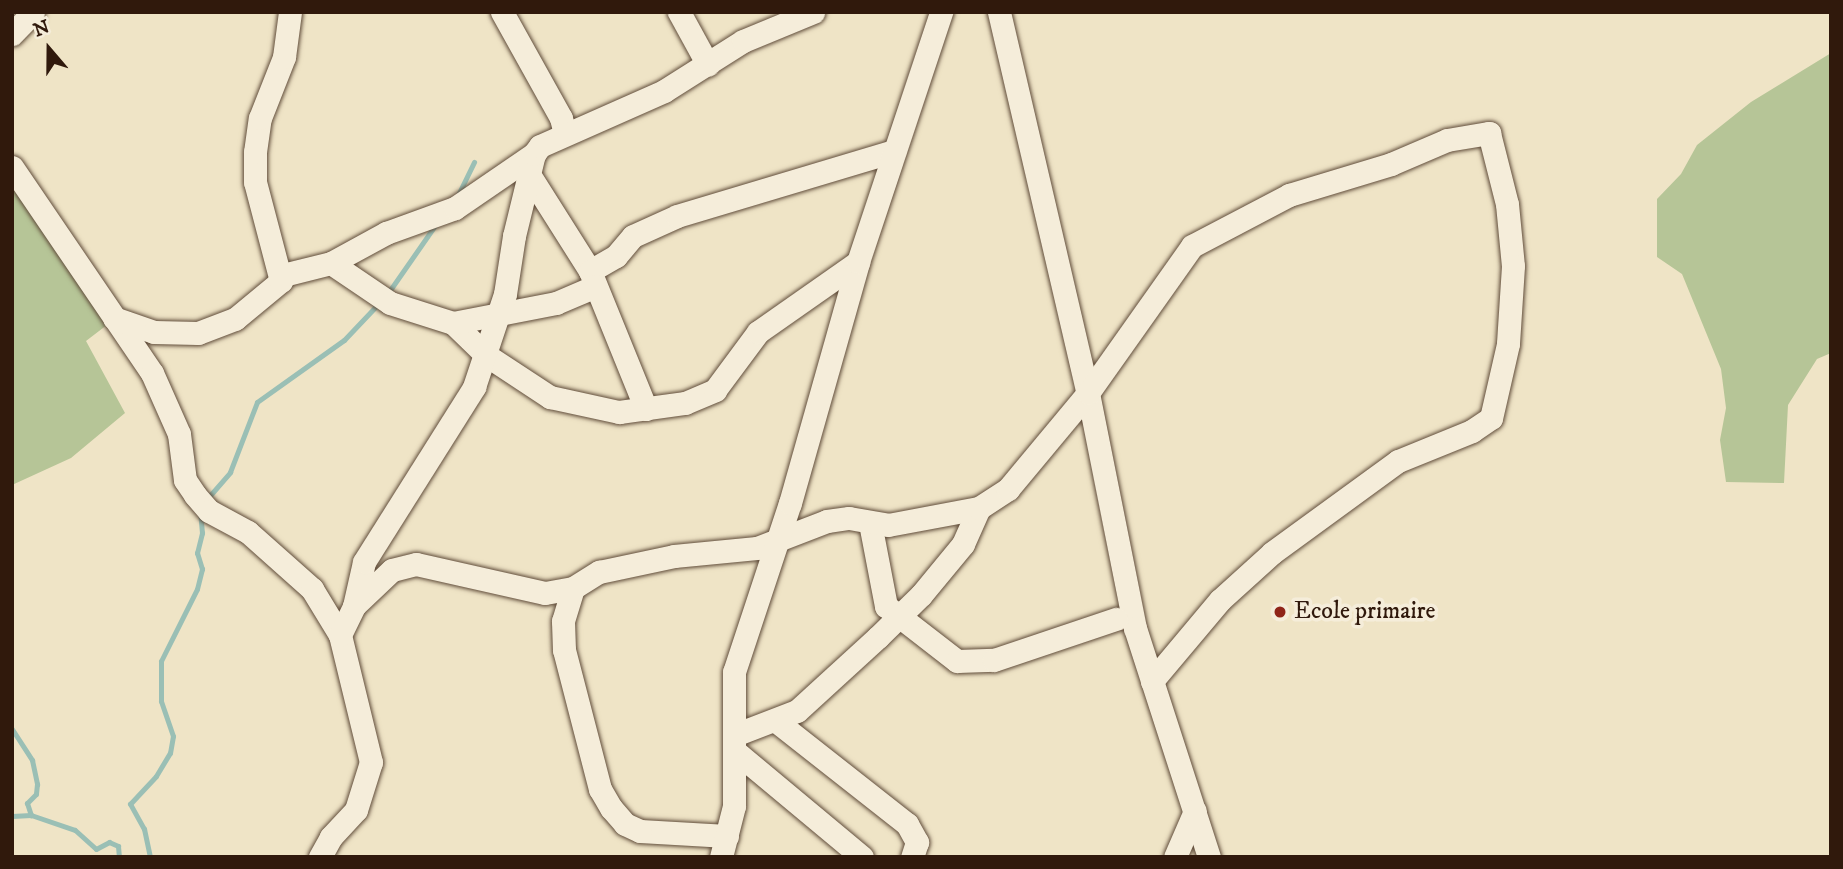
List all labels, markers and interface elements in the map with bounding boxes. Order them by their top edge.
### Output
north arrow [14,14,84,84]
text: N [30,15,53,42]
place label: Ecole primaire [1294,598,1435,626]
marker: Ecole primaire [1272,604,1288,620]

